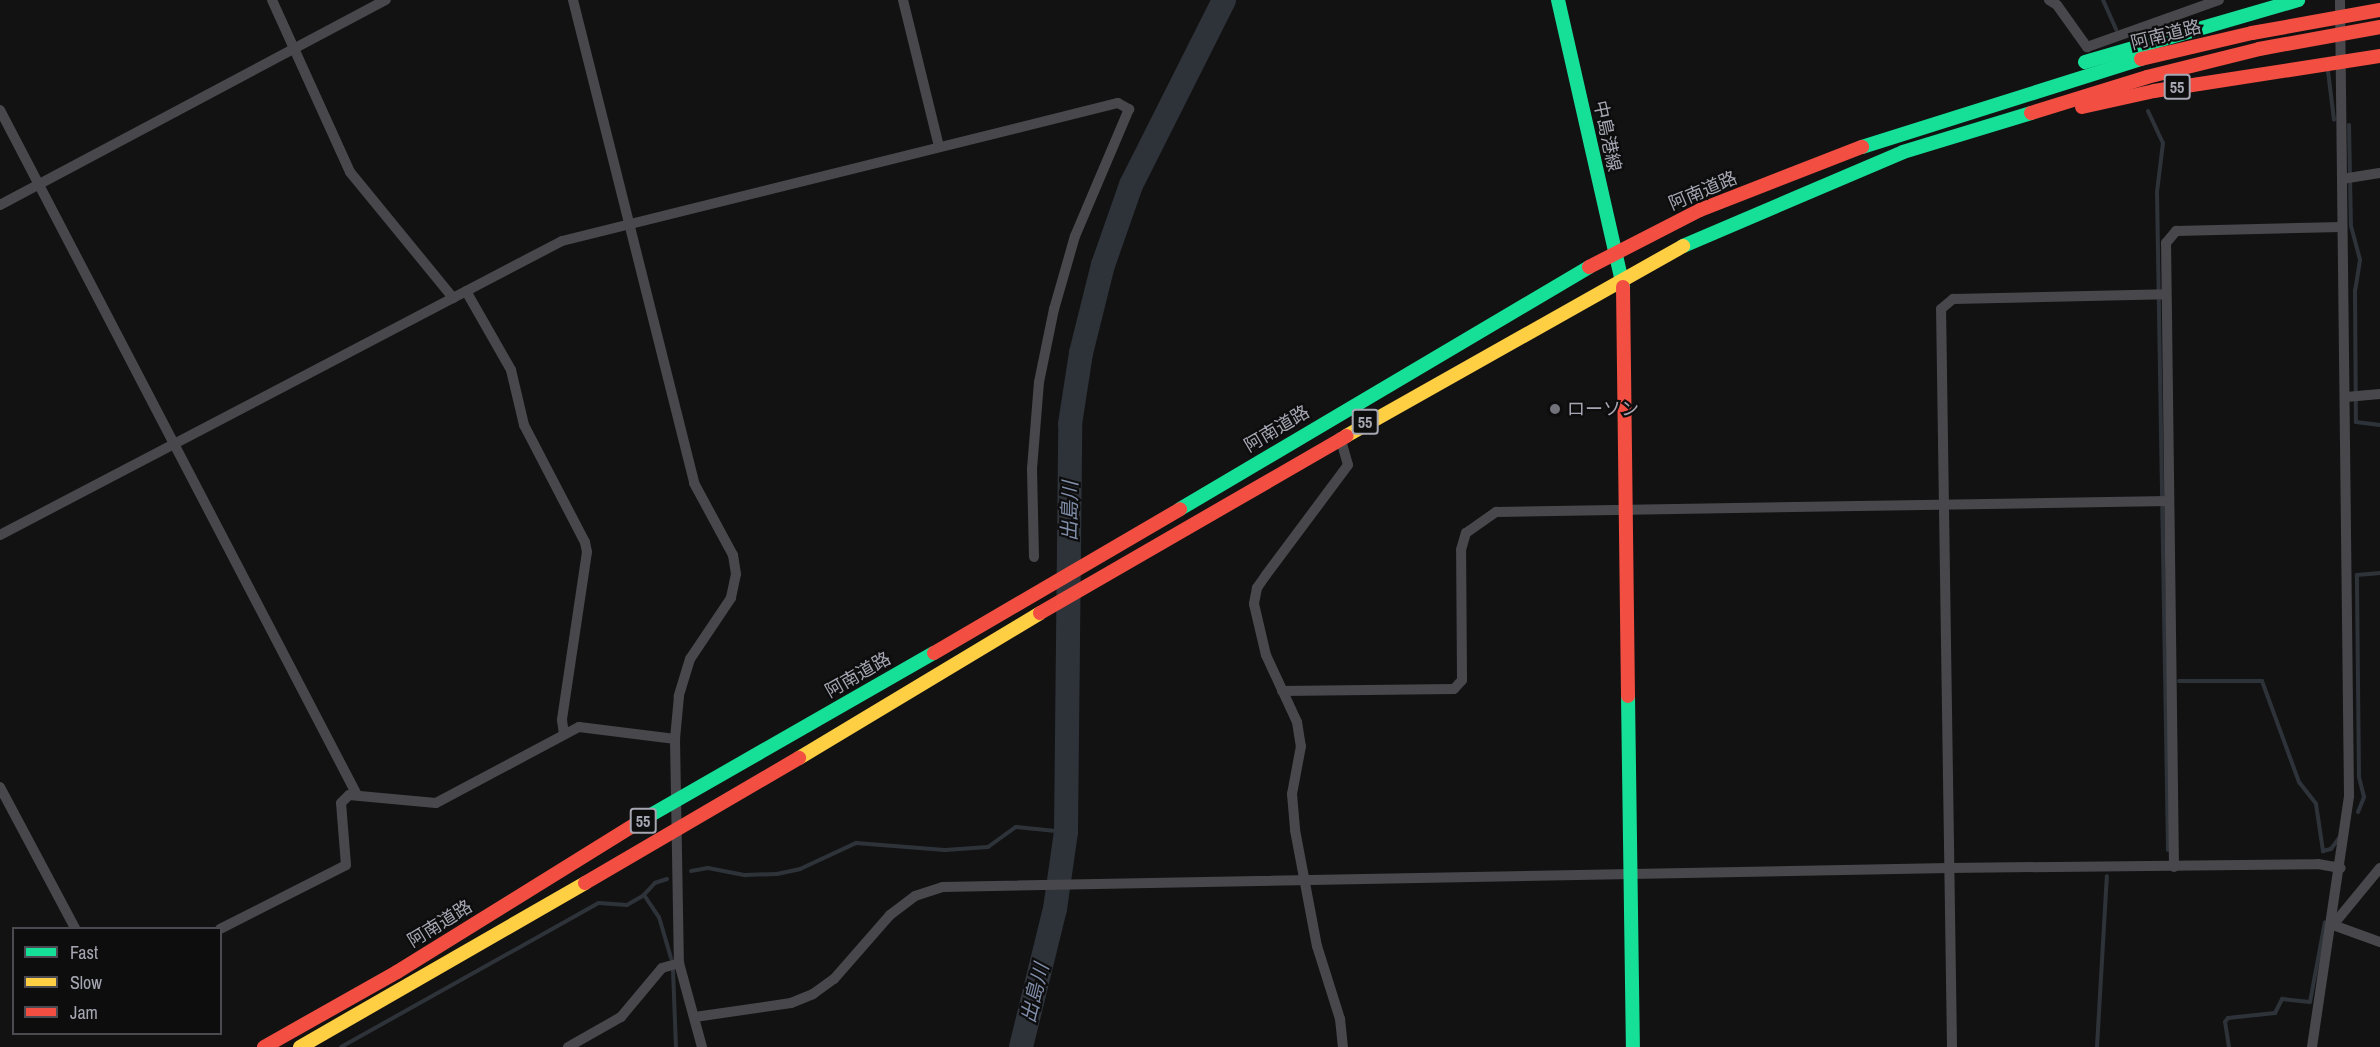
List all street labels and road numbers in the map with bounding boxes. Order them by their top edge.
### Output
street label: 阿南道路 [2128,16,2204,54]
road number: 55 [2164,74,2190,100]
street label: 中島港線 [1589,99,1625,173]
street label: 阿南道路 [1666,167,1740,215]
street label: 阿南道路 [1241,401,1313,457]
road number: 55 [1352,409,1378,435]
street label: 阿南道路 [821,648,895,702]
road number: 55 [630,808,656,834]
street label: 阿南道路 [404,896,476,952]

